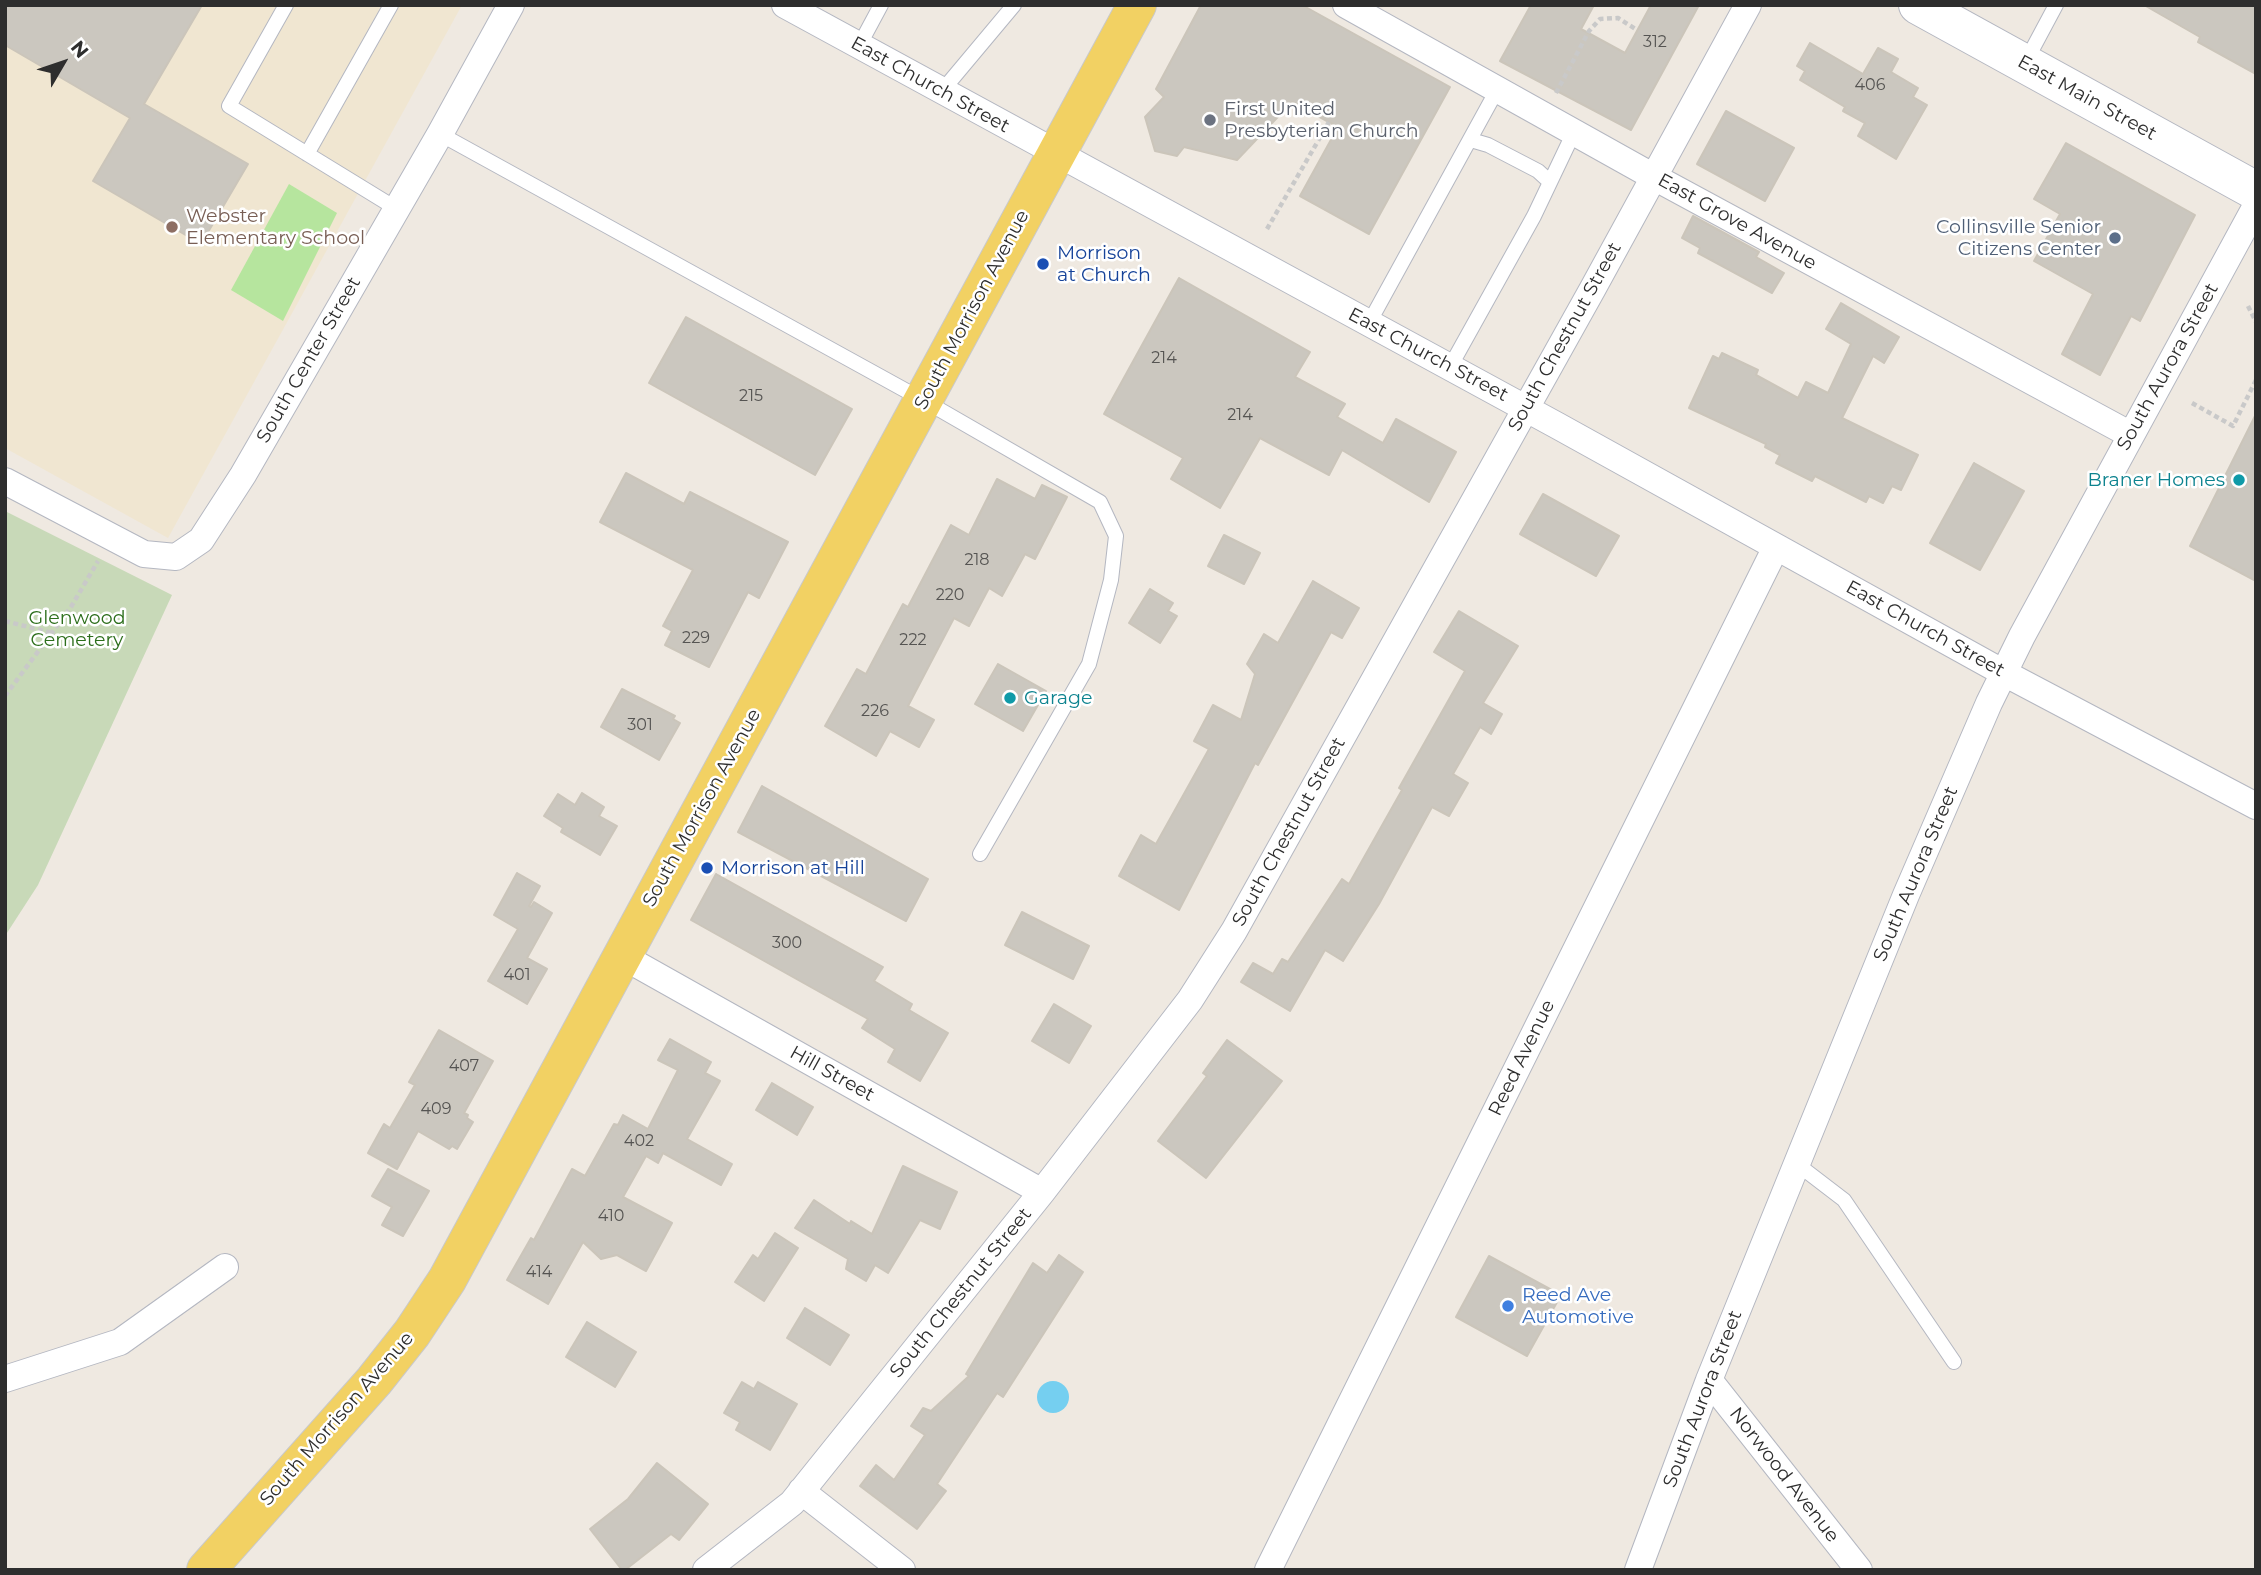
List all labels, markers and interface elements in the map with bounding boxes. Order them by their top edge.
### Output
north arrow [28,28,98,98]
street label: East Church Street [847,32,1013,138]
house number: 312 [1643,32,1667,52]
text: N [66,36,93,63]
street label: East Main Street [2013,50,2161,146]
house number: 406 [1855,75,1885,95]
place label: First United Presbyterian Church [1224,98,1419,142]
marker: First United Presbyterian Church [1202,112,1218,128]
street label: East Grove Avenue [1654,169,1820,275]
place label: Webster Elementary School [186,205,365,249]
street label: South Morrison Avenue [910,206,1034,414]
place label: Collinsville Senior Citizens Center [1936,216,2101,260]
marker: Webster Elementary School [164,219,180,235]
marker: Collinsville Senior Citizens Center [2107,230,2123,246]
street label: South Chestnut Street [1504,239,1626,435]
place label: Morrison at Church [1057,242,1151,286]
marker: Morrison at Church [1035,256,1051,272]
street label: South Center Street [252,273,366,447]
street label: South Aurora Street [2112,279,2224,455]
street label: East Church Street [1344,303,1512,407]
house number: 214 [1151,348,1177,368]
house number: 215 [739,386,763,406]
house number: 214 [1227,405,1253,425]
place label: Braner Homes [2087,469,2225,491]
marker: Braner Homes [2231,472,2247,488]
house number: 218 [964,550,990,570]
street label: East Church Street [1842,576,2008,682]
house number: 220 [936,585,964,605]
park label: Glenwood Cemetery [28,607,126,651]
house number: 229 [682,628,710,648]
house number: 222 [899,630,927,650]
place label: Garage [1024,687,1092,709]
marker: Garage [1002,690,1018,706]
house number: 226 [861,701,889,721]
street label: South Morrison Avenue [638,705,766,911]
house number: 301 [627,715,653,735]
street label: South Chestnut Street [1228,734,1350,930]
street label: South Aurora Street [1869,783,1963,965]
place label: Morrison at Hill [721,857,865,879]
marker: Morrison at Hill [699,860,715,876]
house number: 300 [772,933,802,953]
house number: 401 [504,965,530,985]
street label: Reed Avenue [1484,996,1560,1120]
street label: Hill Street [786,1041,878,1107]
house number: 407 [449,1056,479,1076]
house number: 409 [421,1099,451,1119]
house number: 402 [624,1131,654,1151]
street label: South Chestnut Street [885,1203,1037,1383]
house number: 410 [598,1206,624,1226]
house number: 414 [526,1262,552,1282]
place label: Reed Ave Automotive [1522,1284,1634,1328]
marker: Reed Ave Automotive [1500,1298,1516,1314]
street label: South Aurora Street [1659,1307,1747,1491]
street label: South Morrison Avenue [255,1327,419,1511]
street label: Norwood Avenue [1724,1403,1844,1547]

